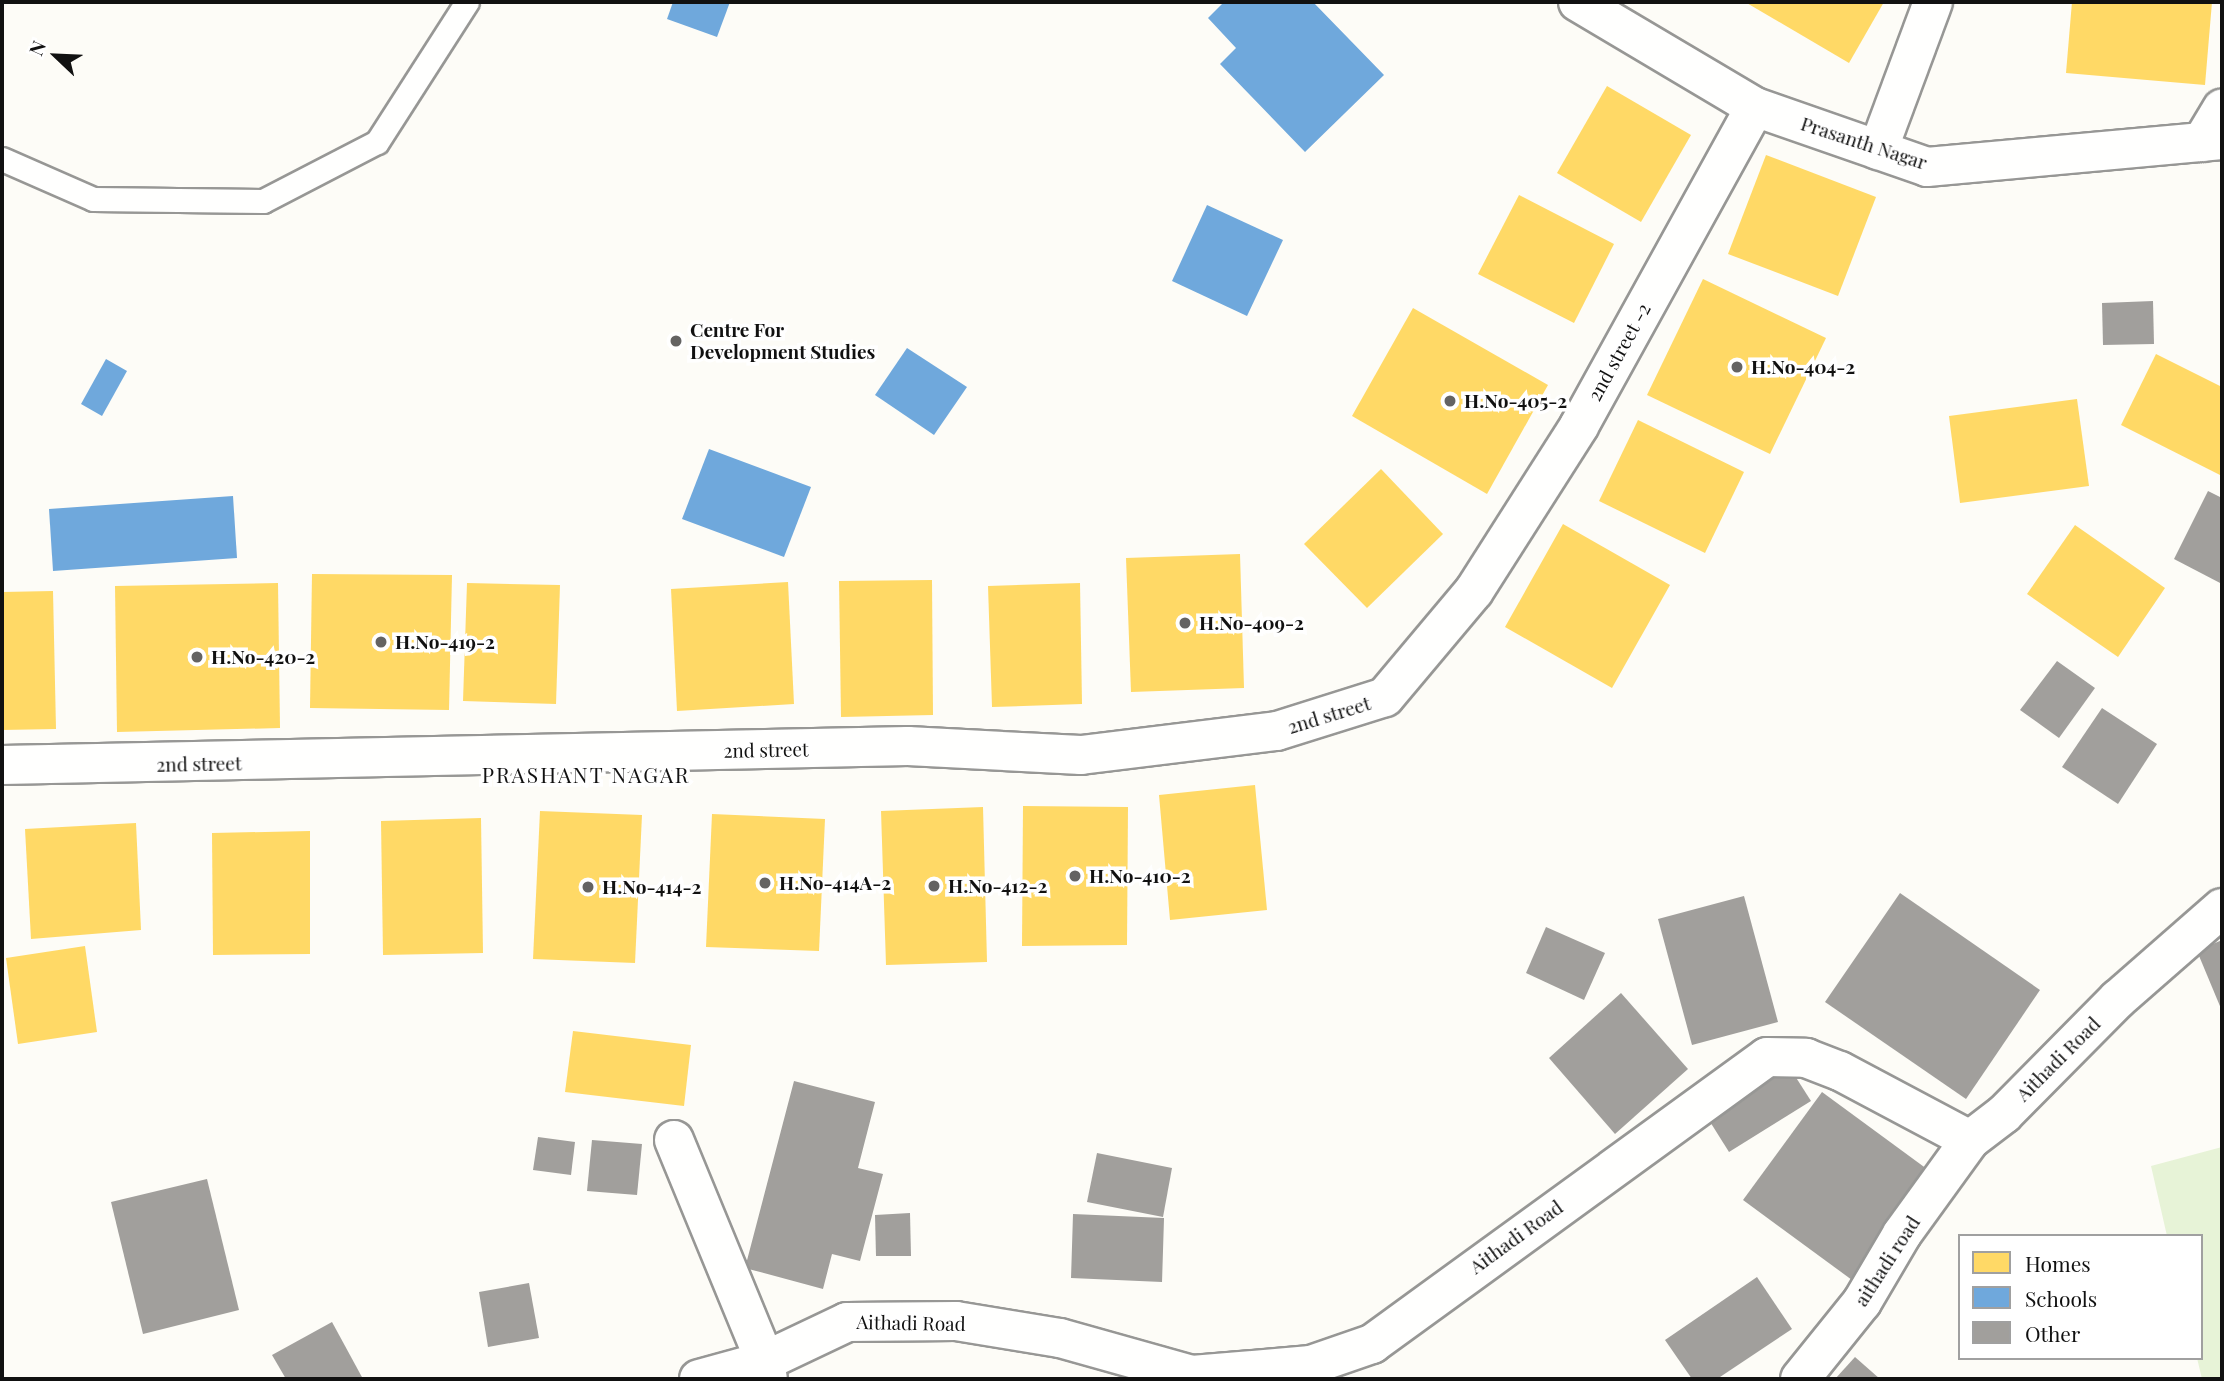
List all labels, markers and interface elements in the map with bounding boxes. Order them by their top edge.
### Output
north arrow [21,21,91,91]
text: N [22,36,51,59]
street label: Prasanth Nagar [1798,112,1930,174]
street label: 2nd street -2 [1583,299,1655,405]
place label: Centre For Development Studies [690,319,875,363]
marker: Centre For Development Studies [668,333,684,349]
place label: H.No-404-2 [1751,356,1855,378]
marker: H.No-404-2 [1729,359,1745,375]
place label: H.No-405-2 [1464,390,1567,412]
marker: H.No-405-2 [1442,393,1458,409]
place label: H.No-409-2 [1199,612,1304,634]
marker: H.No-409-2 [1177,615,1193,631]
place label: H.No-419-2 [395,631,495,653]
marker: H.No-419-2 [373,634,389,650]
place label: H.No-420-2 [211,646,315,668]
marker: H.No-420-2 [189,649,205,665]
street label: 2nd street [1285,692,1373,738]
street label: 2nd street [723,738,809,762]
street label: 2nd street [156,752,242,776]
district label: PRASHANT NAGAR [483,761,689,787]
place label: H.No-410-2 [1089,865,1191,887]
marker: H.No-410-2 [1067,868,1083,884]
place label: H.No-414A-2 [779,872,891,894]
marker: H.No-414A-2 [757,875,773,891]
place label: H.No-412-2 [948,875,1047,897]
place label: H.No-414-2 [602,876,701,898]
marker: H.No-412-2 [926,878,942,894]
marker: H.No-414-2 [580,879,596,895]
street label: Aithadi Road [2011,1012,2105,1106]
street label: Aithadi Road [1465,1196,1567,1278]
street label: aithadi road [1849,1212,1925,1310]
legend [1958,1234,2203,1360]
text: Homes [2025,1249,2091,1277]
text: Schools [2025,1284,2097,1312]
street label: Aithadi Road [856,1311,966,1335]
text: Other [2025,1319,2080,1347]

